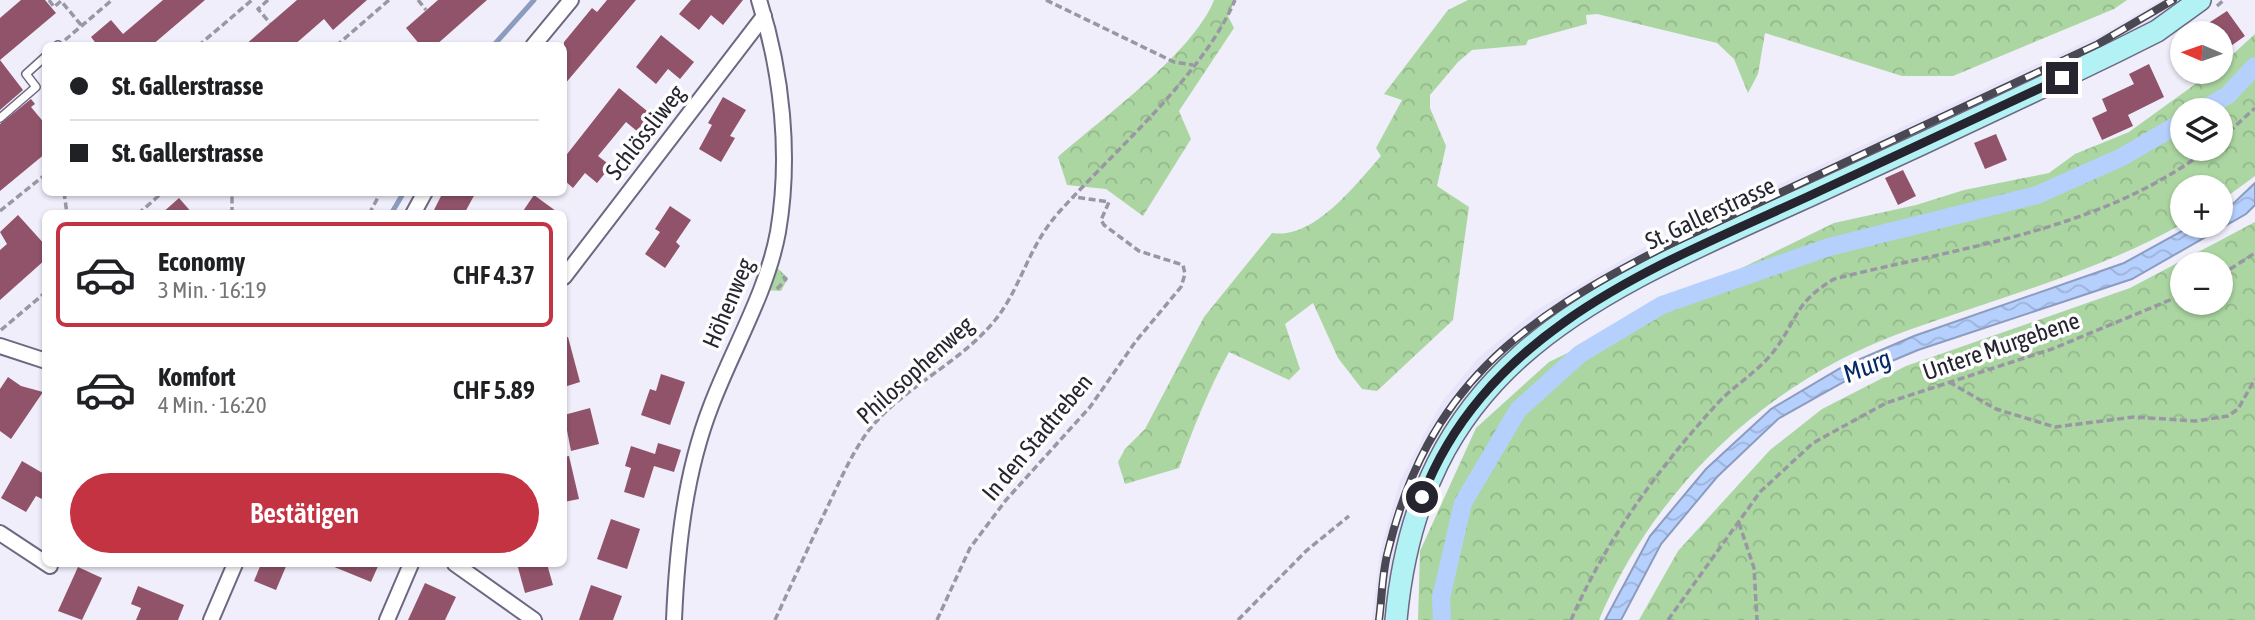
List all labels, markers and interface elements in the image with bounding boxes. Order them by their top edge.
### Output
north arrow [2170,21,2233,84]
map controls [2170,21,2233,315]
route end [2046,62,2078,94]
text: St. Gallerstrasse [112,71,264,101]
street label: Schlössliweg [600,79,691,184]
button: layers [2170,98,2233,161]
text: St. Gallerstrasse [112,138,264,168]
street label: St. Gallerstrasse [1641,171,1779,255]
button: + [2170,175,2233,238]
icon: car [74,243,137,306]
text: Economy [158,247,245,277]
button: − [2170,252,2233,315]
street label: Höhenweg [697,254,759,352]
text: CHF 4.37 [453,260,535,290]
text: 3 Min. · 16:19 [158,277,266,303]
street label: Untere Murgebene [1919,307,2083,385]
street label: Philosophenweg [851,310,979,429]
water label: Murg [1839,343,1895,389]
icon: car [74,358,137,421]
text: Komfort [158,362,235,392]
street label: In den Stadtreben [976,368,1098,506]
text: CHF 5.89 [453,375,535,405]
text: 4 Min. · 16:20 [158,392,266,418]
button: Bestätigen [70,473,539,553]
route start [1406,481,1438,513]

